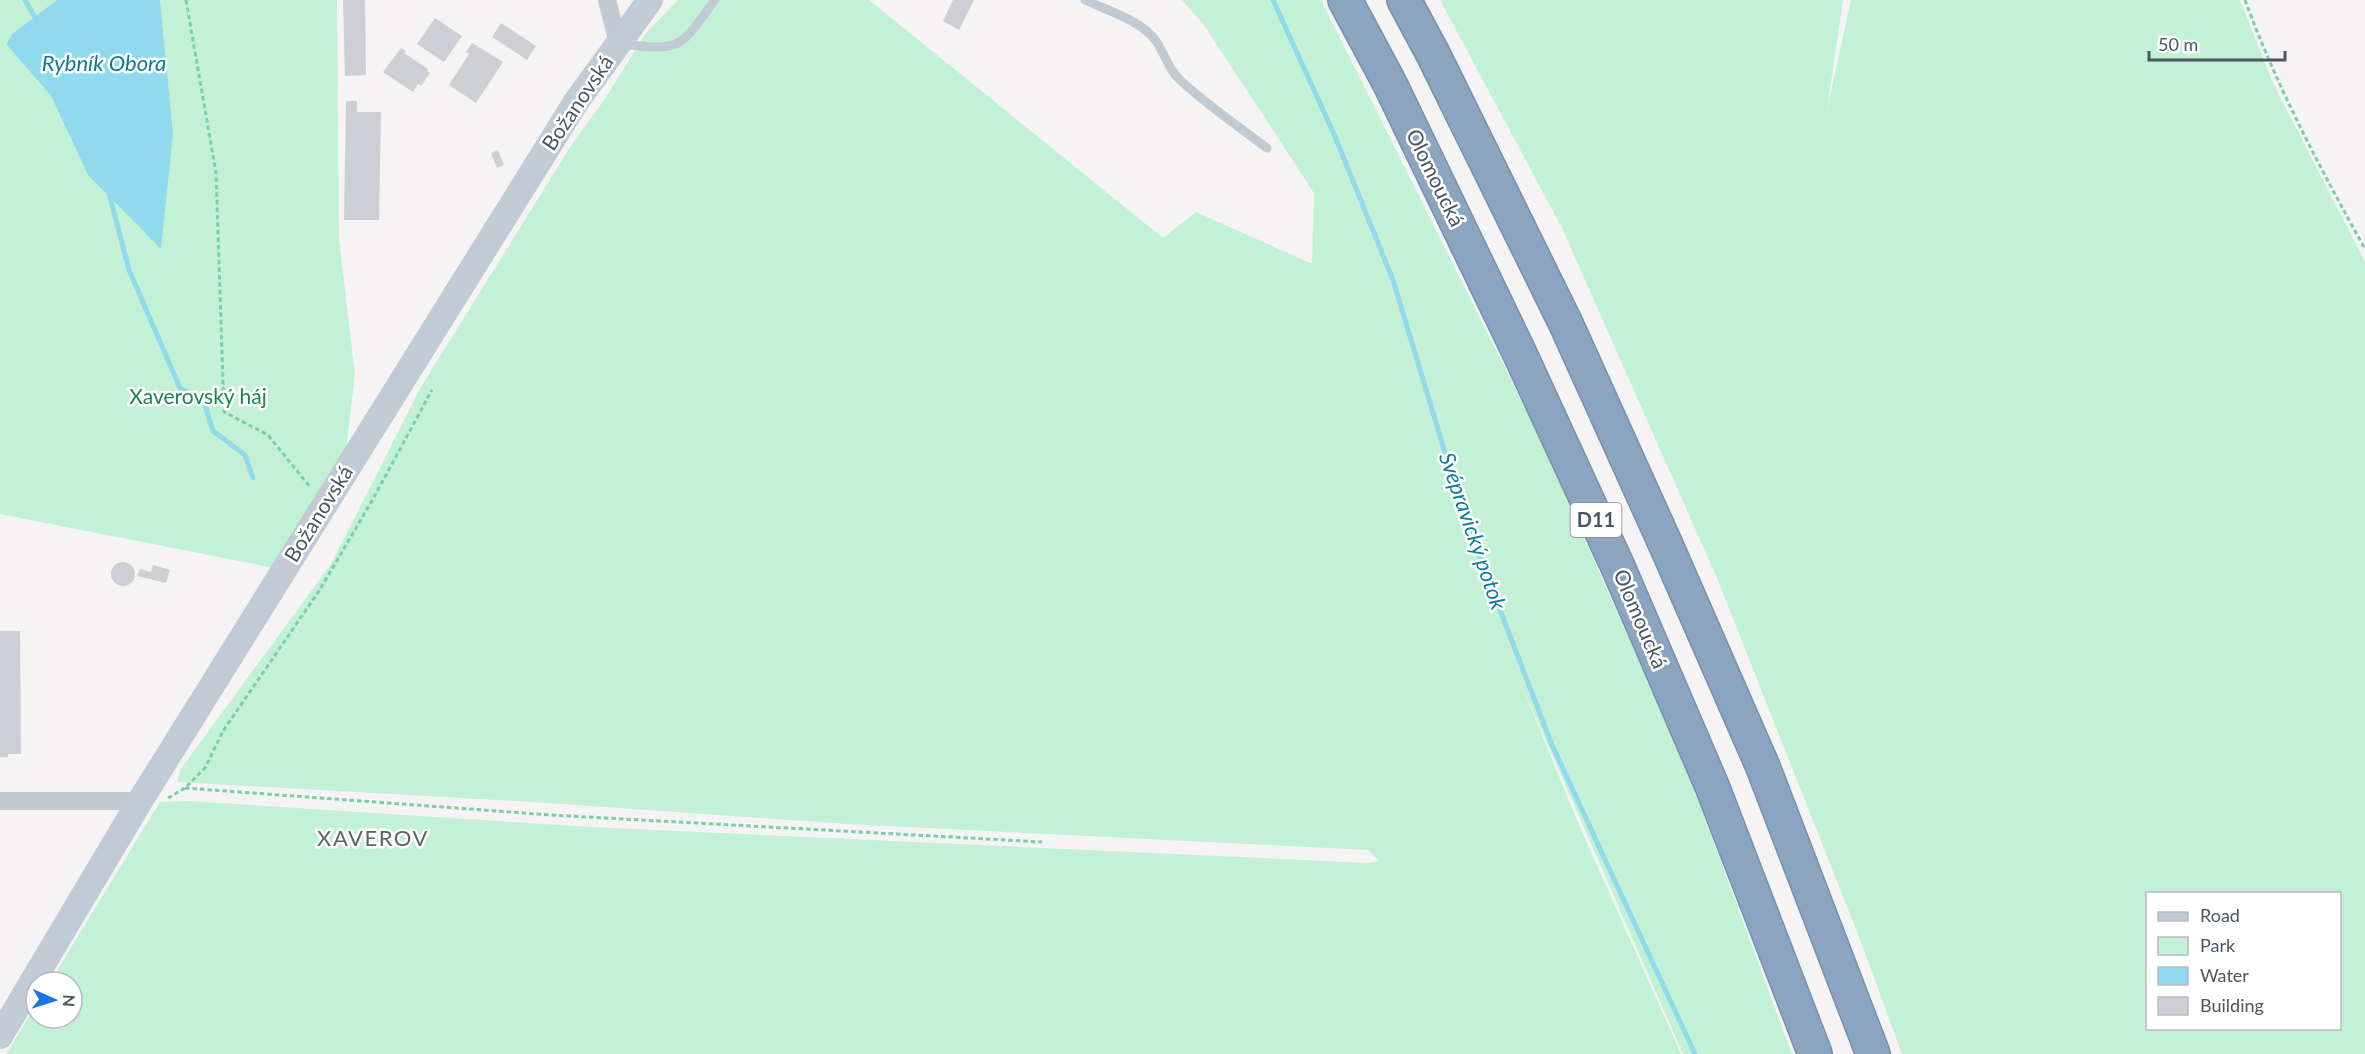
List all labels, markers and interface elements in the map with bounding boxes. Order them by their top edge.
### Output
scale bar [2149,24,2286,62]
text: 50 m [2158,33,2198,55]
water label: Rybník Obora [42,49,166,76]
street label: Božanovská [536,50,618,154]
street label: Olomoucká [1402,124,1471,230]
park label: Xaverovský háj [129,383,267,408]
water label: Svépravický potok [1434,449,1513,614]
street label: Božanovská [278,460,357,566]
road number: D11 [1570,503,1622,537]
street label: Olomoucká [1609,565,1673,672]
district label: XAVEROV [317,824,429,851]
legend [2146,892,2341,1030]
text: Road [2200,904,2240,926]
text: Park [2200,934,2236,956]
text: Water [2200,964,2249,986]
north arrow [24,970,84,1030]
text: N [60,994,79,1007]
text: Building [2200,994,2264,1016]

